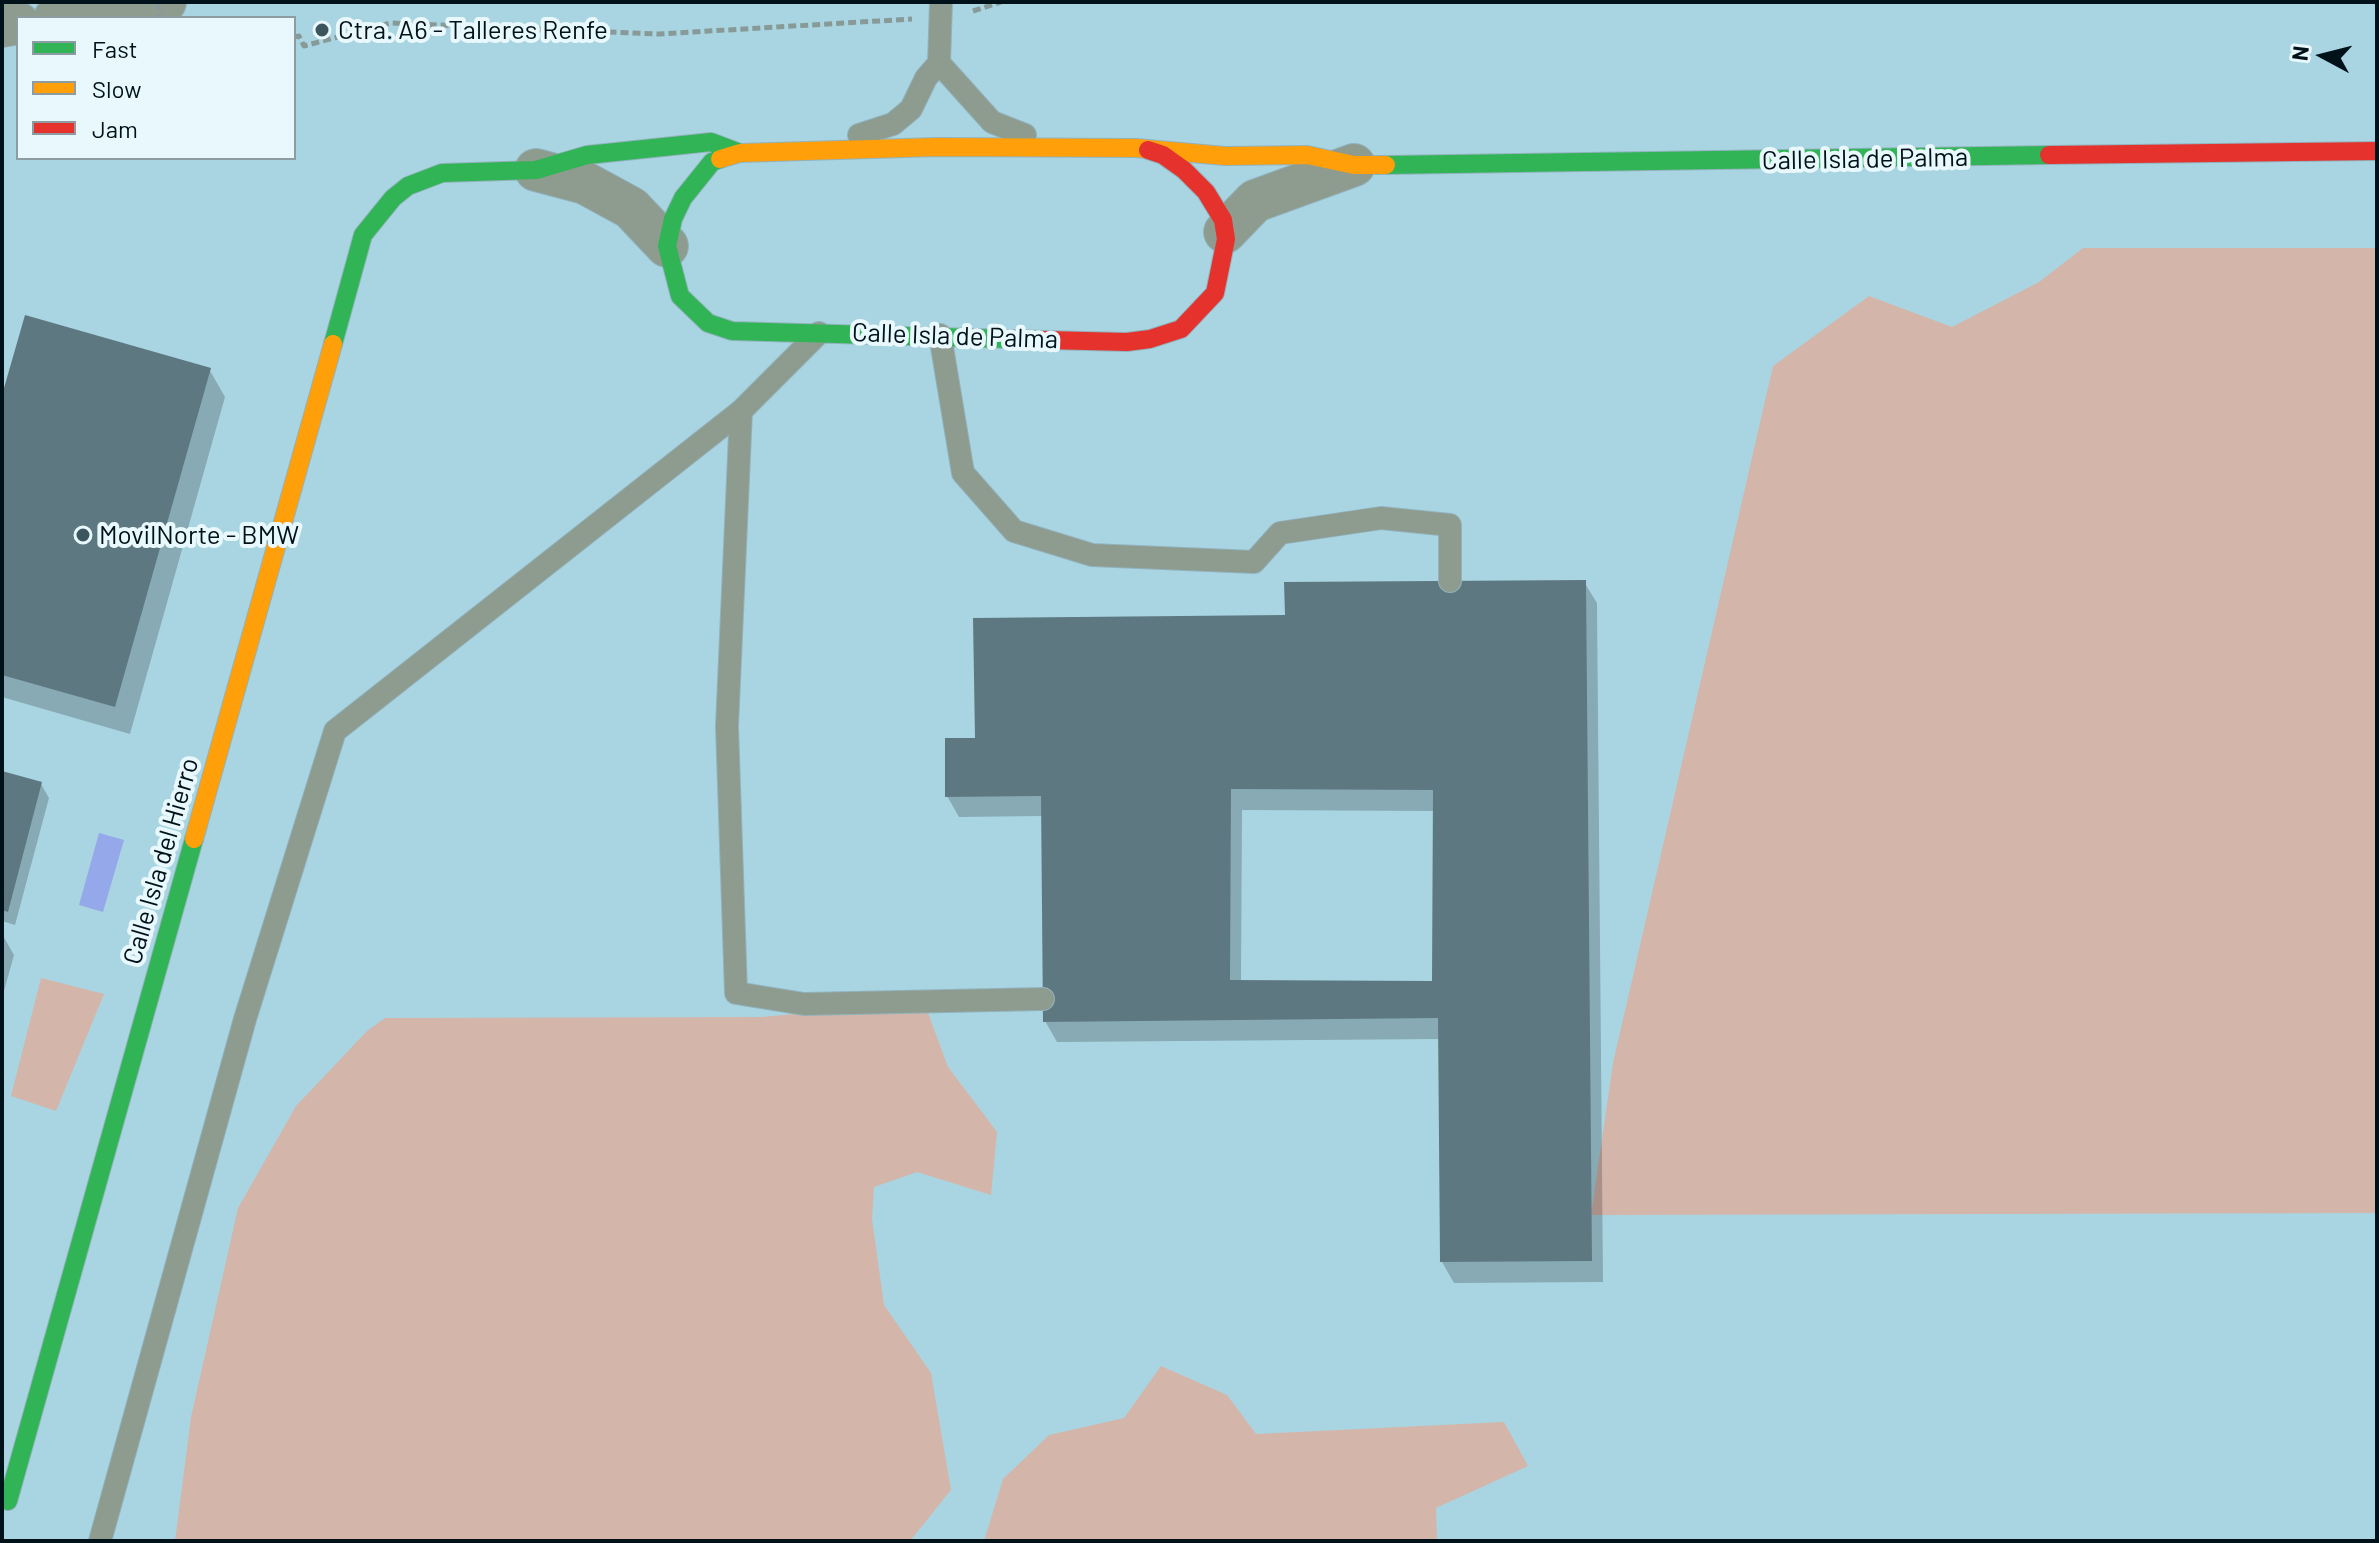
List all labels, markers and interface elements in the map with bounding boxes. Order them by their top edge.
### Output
place label: Ctra. A6 - Talleres Renfe [338,14,608,46]
legend [16,16,296,160]
north arrow [2283,16,2363,96]
marker: Ctra. A6 - Talleres Renfe [313,21,331,39]
text: Fast [92,34,137,63]
text: N [2285,44,2313,62]
text: Slow [92,74,141,103]
text: Jam [92,114,138,143]
street label: Calle Isla de Palma [1762,142,1968,176]
street label: Calle Isla de Palma [851,317,1059,355]
place label: MovilNorte - BMW [99,519,299,551]
marker: MovilNorte - BMW [74,526,92,544]
street label: Calle Isla del Hierro [117,754,205,968]

